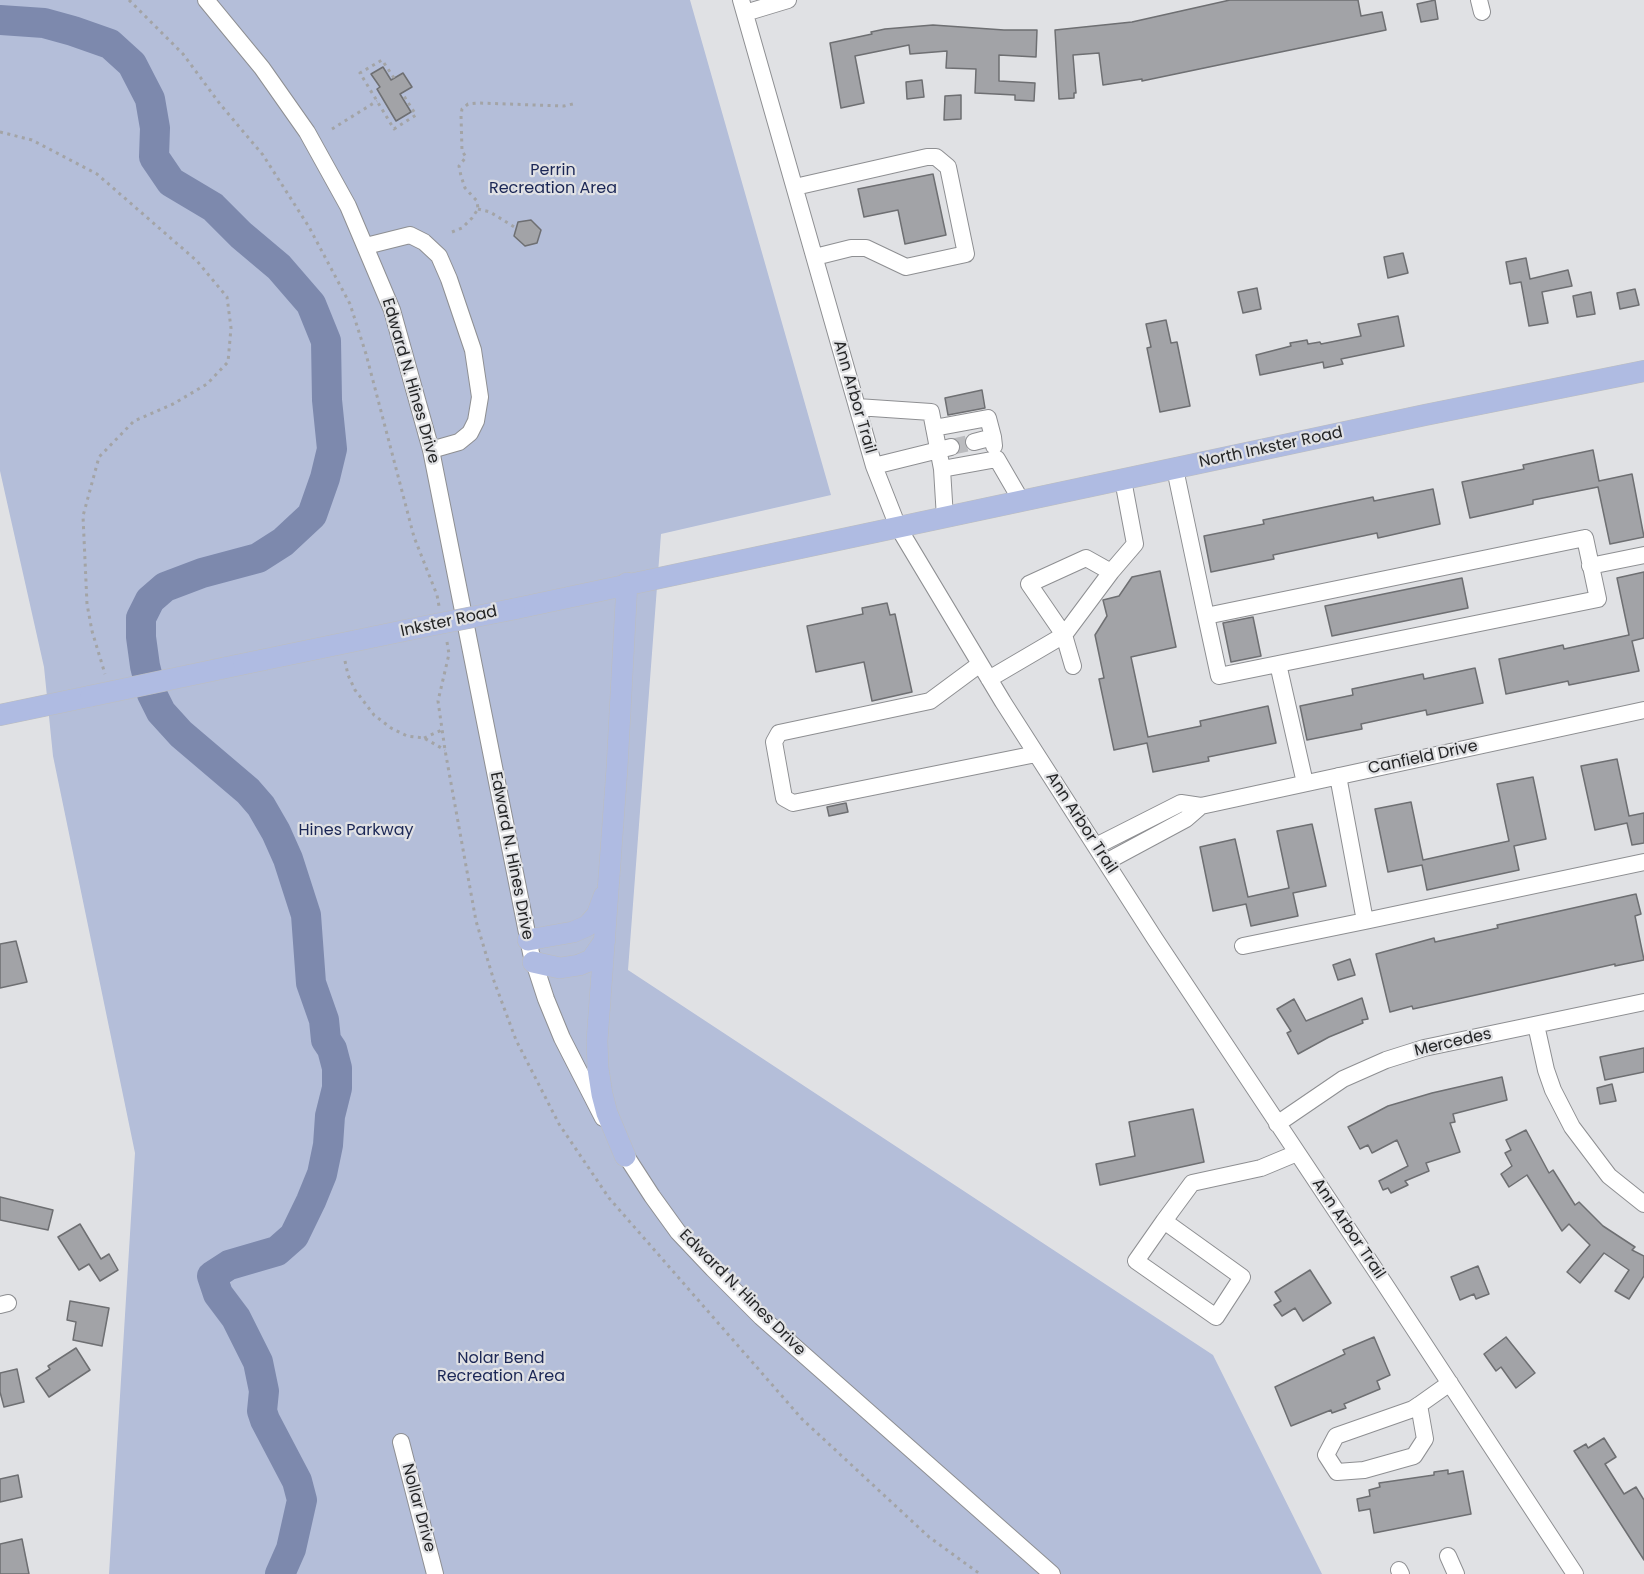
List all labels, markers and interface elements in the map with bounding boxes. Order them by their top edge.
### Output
park label: Perrin Recreation Area [489,161,617,199]
street label: Edward N. Hines Drive [377,296,443,466]
street label: Ann Arbor Trail [829,338,879,456]
street label: North Inkster Road [1198,423,1344,473]
street label: Inkster Road [399,602,499,642]
street label: Canfield Drive [1366,737,1480,779]
street label: Ann Arbor Trail [1041,769,1121,877]
street label: Edward N. Hines Drive [485,770,537,942]
park label: Hines Parkway [298,821,414,841]
street label: Mercedes [1413,1025,1493,1061]
street label: Ann Arbor Trail [1307,1175,1389,1283]
street label: Edward N. Hines Drive [675,1226,809,1360]
park label: Nolar Bend Recreation Area [437,1349,565,1387]
street label: Nollar Drive [397,1462,439,1554]

